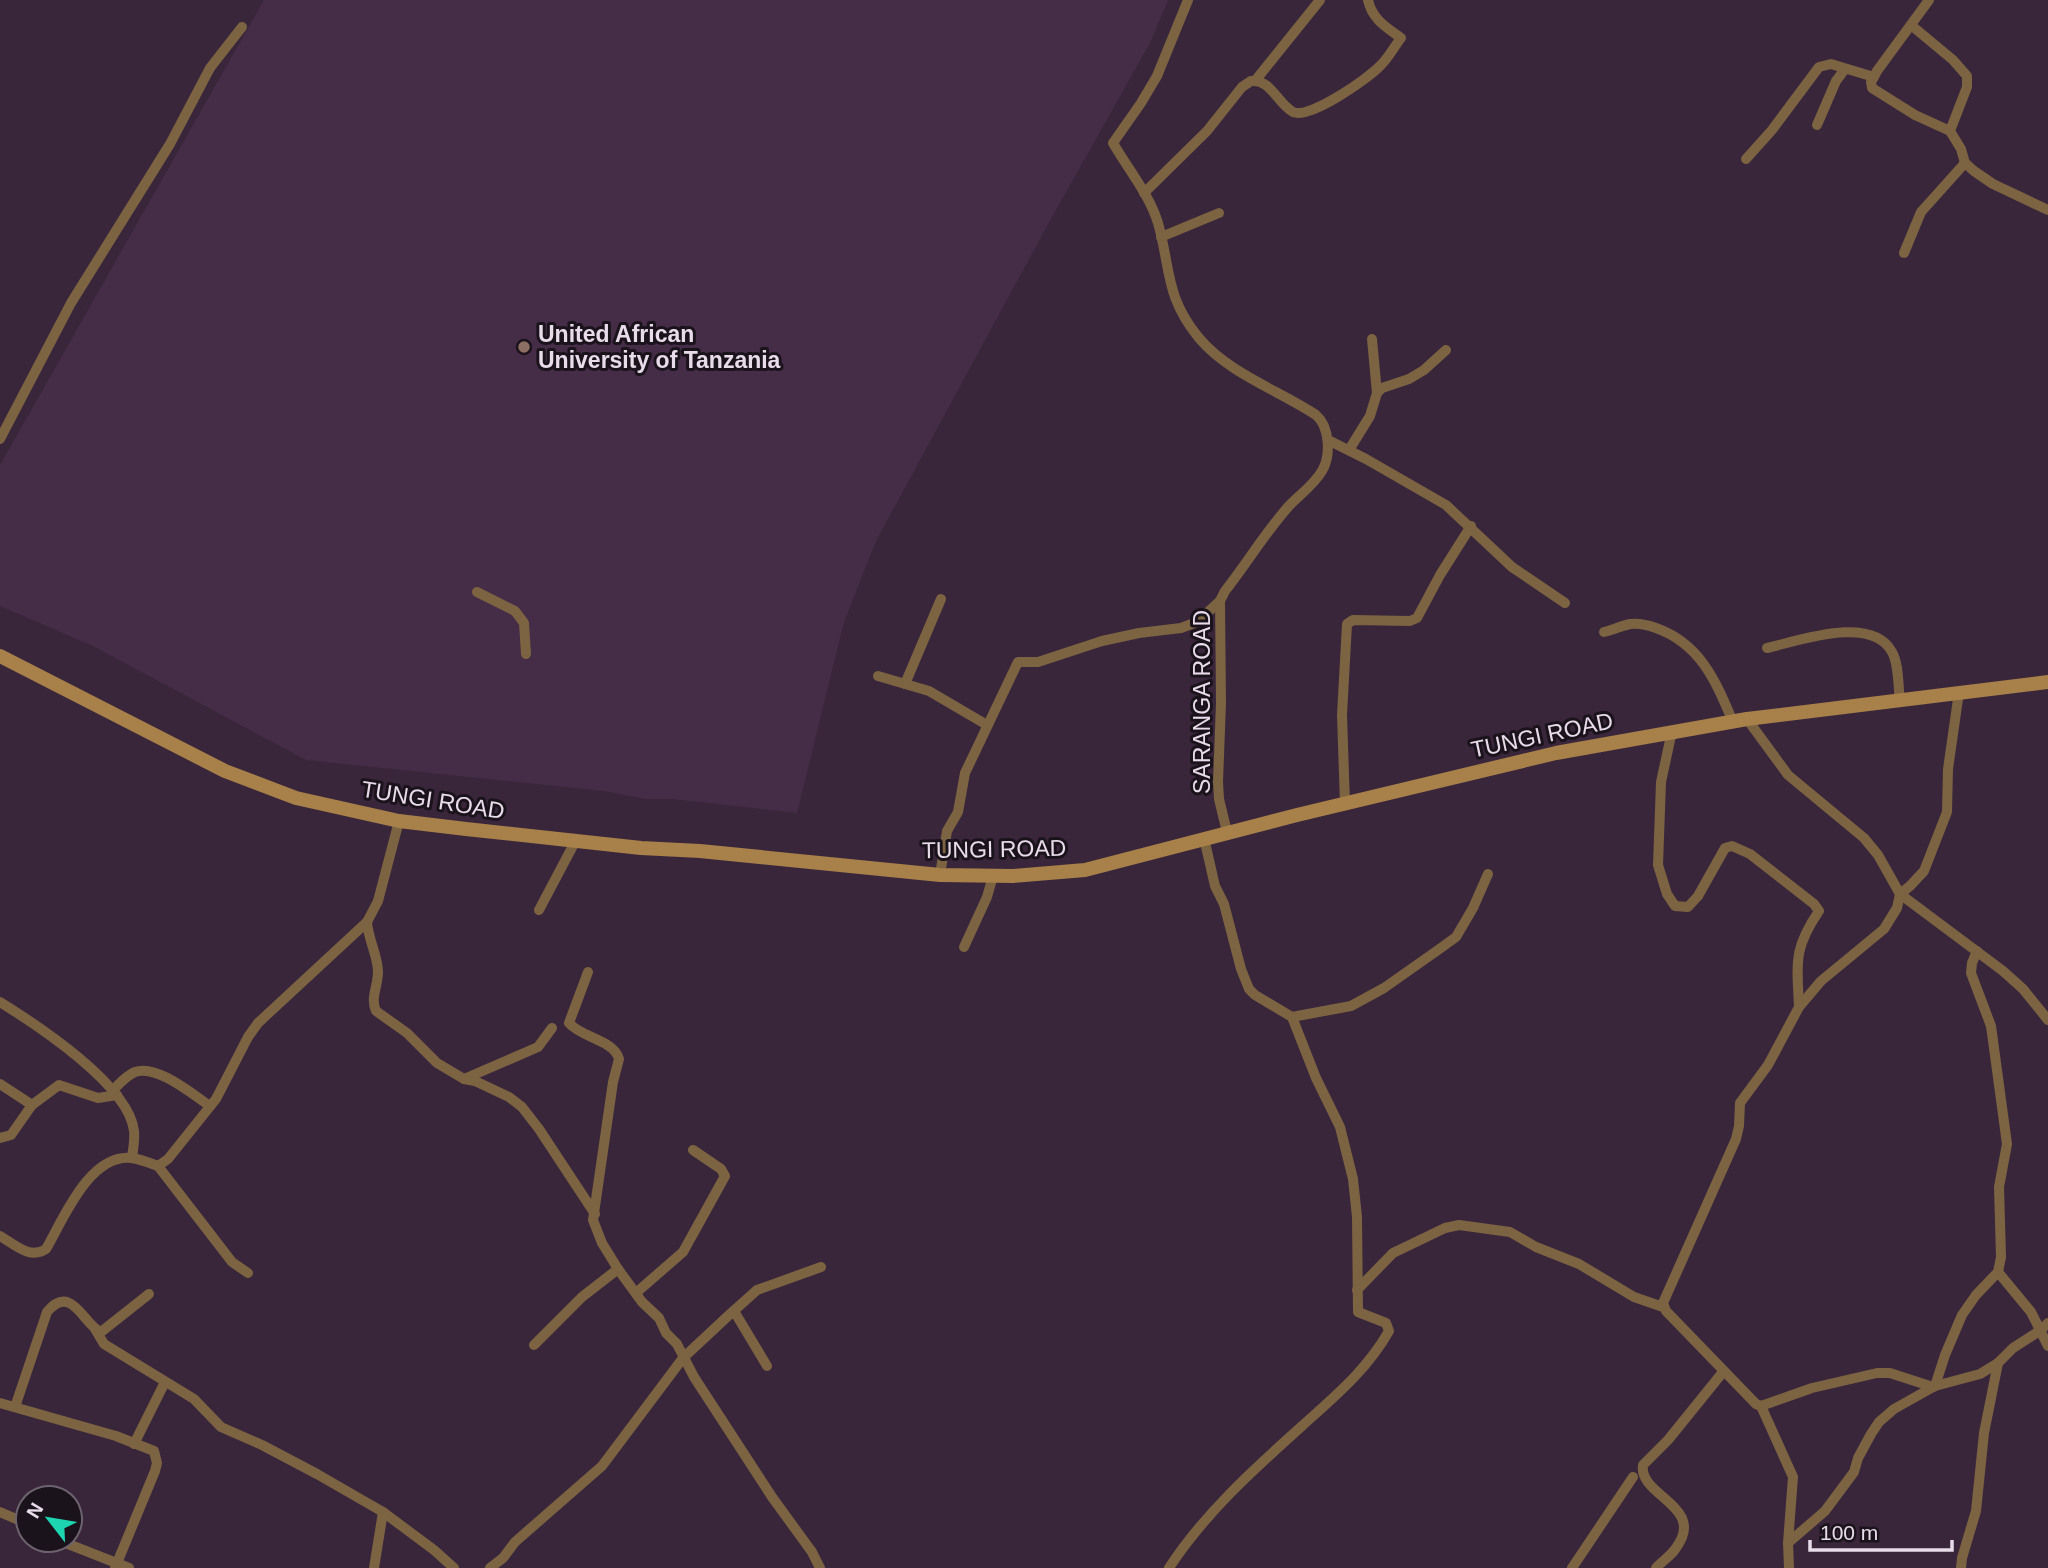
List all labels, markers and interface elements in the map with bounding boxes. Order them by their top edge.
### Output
place label: United African University of Tanzania [538,321,781,373]
marker: United African University of Tanzania [516,339,532,355]
street label: SARANGA ROAD [1189,610,1215,794]
street label: TUNGI ROAD [1469,707,1615,763]
street label: TUNGI ROAD [360,776,506,824]
street label: TUNGI ROAD [922,835,1066,863]
north arrow [14,1484,84,1554]
text: N [22,1499,47,1522]
scale bar [1810,1508,1952,1552]
text: 100 m [1820,1521,1878,1544]

